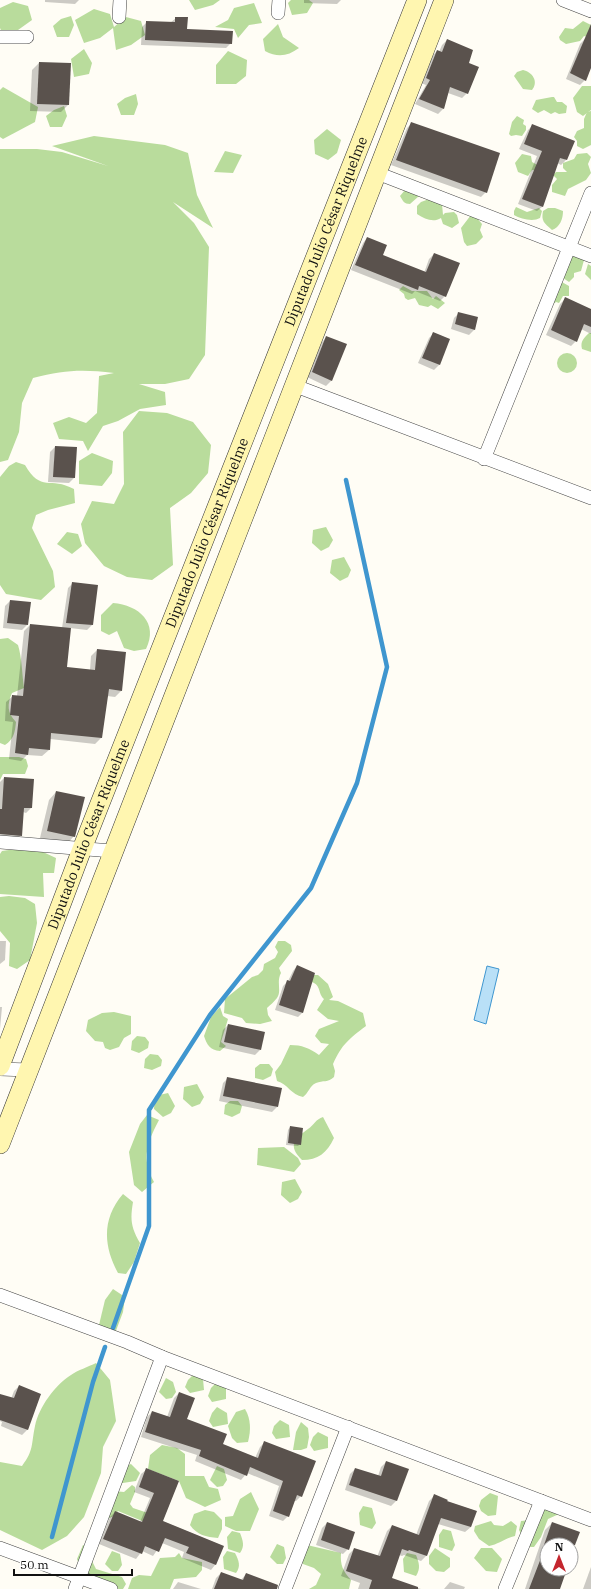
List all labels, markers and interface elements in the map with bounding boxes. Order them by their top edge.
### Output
street label: Diputado Julio César Riquelme [280,134,371,329]
street label: Diputado Julio César Riquelme [161,435,252,630]
street label: Diputado Julio César Riquelme [43,737,133,932]
north arrow [539,1537,579,1577]
text: N [555,1540,564,1554]
scale bar [14,1551,132,1577]
text: 50 m [20,1557,49,1572]

